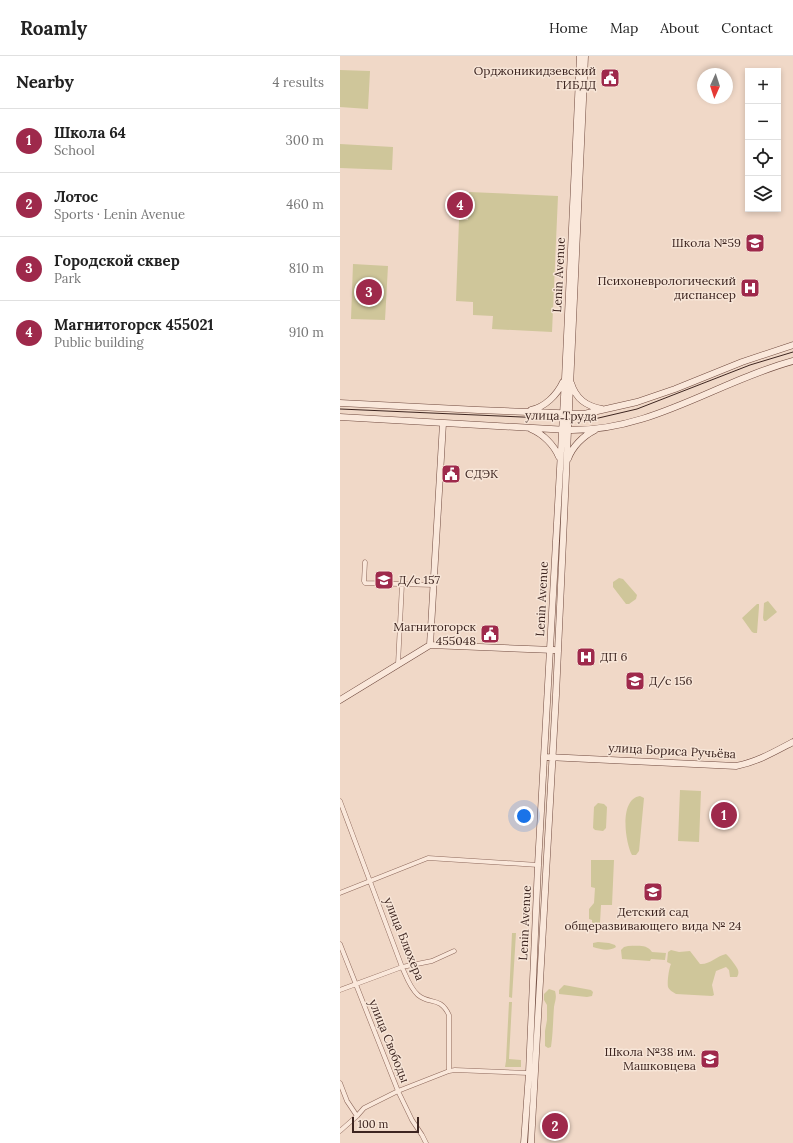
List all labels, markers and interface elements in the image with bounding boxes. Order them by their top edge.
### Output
text: Roamly [20,16,87,40]
text: Home [549,19,588,37]
text: Map [610,19,638,37]
text: About [660,19,699,37]
text: Contact [721,19,773,37]
place label: Орджоникидзевский ГИБДД [474,63,596,92]
public building icon: Орджоникидзевский ГИБДД [599,67,621,89]
north arrow [697,68,733,104]
map controls [745,68,781,212]
button: + [745,68,781,104]
text: Nearby [16,71,74,93]
text: 4 results [273,74,324,91]
button: − [745,104,781,140]
text: Школа 64 [54,123,126,142]
text: 1 [26,132,32,149]
text: 300 m [286,132,324,149]
button: locate [745,140,781,176]
text: School [54,142,95,159]
button: layers [745,176,781,212]
text: Лотос [54,187,98,206]
pin: 4 [447,190,473,220]
text: 2 [26,196,32,213]
text: 460 m [286,196,324,213]
text: Sports · Lenin Avenue [54,206,185,223]
school or university icon: Школа №59 [744,232,766,254]
place label: Школа №59 [672,235,741,250]
street label: Lenin Avenue [549,237,568,313]
text: Городской сквер [54,251,180,270]
text: 3 [25,260,33,277]
text: 810 m [289,260,324,277]
text: Park [54,270,81,287]
place label: Психоневрологический диспансер [598,273,736,302]
pin: 3 [356,277,382,307]
hospital icon: Психоневрологический диспансер [739,277,761,299]
text: Магнитогорск 455021 [54,315,214,334]
text: 4 [25,324,33,341]
text: 910 m [289,324,324,341]
text: Public building [54,334,144,351]
street label: улица Труда [525,407,597,424]
public building icon: СДЭК [440,463,462,485]
place label: СДЭК [465,466,499,481]
street label: Lenin Avenue [532,561,551,637]
school or university icon: Д/с 157 [373,569,395,591]
place label: Д/с 157 [398,572,440,588]
place label: Магнитогорск 455048 [393,619,477,648]
public building icon: Магнитогорск 455048 [479,623,501,645]
hospital icon: ДП 6 [575,646,597,668]
place label: ДП 6 [600,649,628,664]
school or university icon: Д/с 156 [624,670,646,692]
place label: Д/с 156 [649,673,692,689]
street label: улица Бориса Ручьёва [608,740,736,761]
pin: 1 [711,800,737,830]
your location [514,806,534,826]
school or university icon: Детский сад общеразвивающего вида № 24 [642,881,664,903]
street label: Lenin Avenue [515,885,534,961]
street label: улица Блюхера [381,895,428,983]
place label: Детский сад общеразвивающего вида № 24 [565,904,742,933]
street label: улица Свободы [366,997,413,1085]
place label: Школа №38 им. Машковцева [604,1044,696,1073]
school or university icon: Школа №38 им. Машковцева [699,1048,721,1070]
pin: 2 [542,1111,568,1141]
scale bar [352,1115,419,1134]
text: 100 m [358,1117,388,1131]

